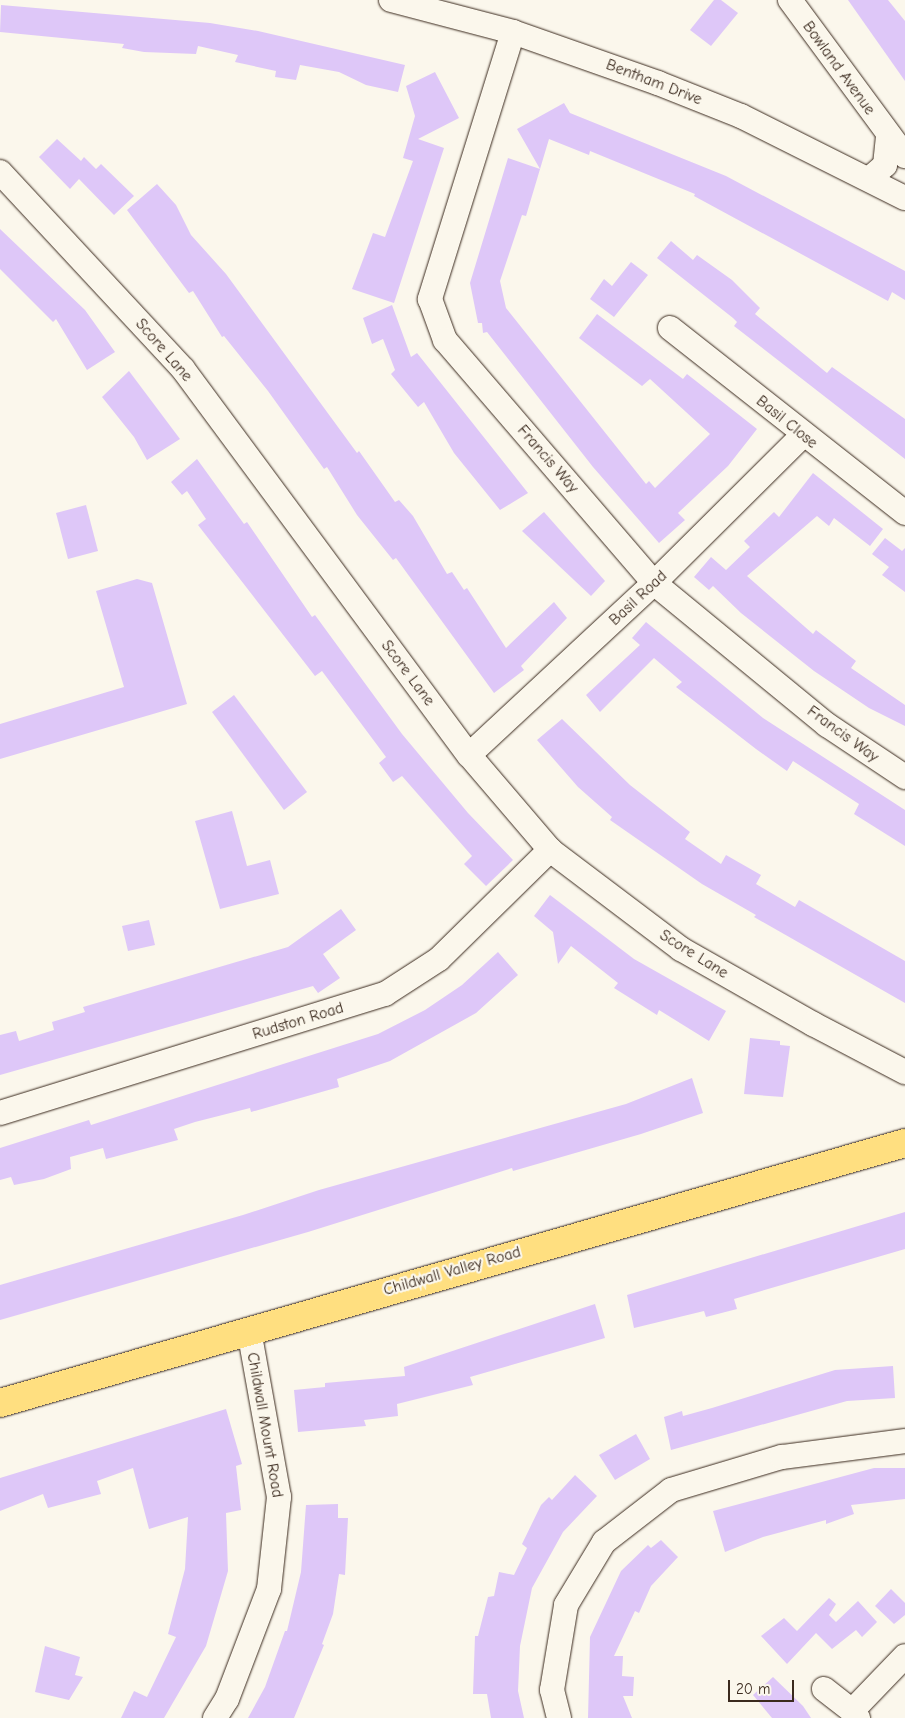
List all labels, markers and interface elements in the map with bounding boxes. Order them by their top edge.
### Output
street label: Bowland Avenue [799,17,879,119]
street label: Bentham Drive [603,55,705,109]
street label: Score Lane [131,315,197,385]
street label: Basil Close [752,391,822,453]
street label: Francis Way [513,421,583,497]
street label: Basil Road [605,566,671,630]
street label: Score Lane [377,636,439,710]
street label: Francis Way [803,702,883,766]
street label: Score Lane [656,925,732,983]
street label: Rudston Road [250,998,346,1044]
street label: Childwall Valley Road [381,1242,523,1300]
street label: Childwall Mount Road [243,1351,287,1499]
scale bar [730,1670,796,1702]
text: 20 m [736,1680,770,1698]

